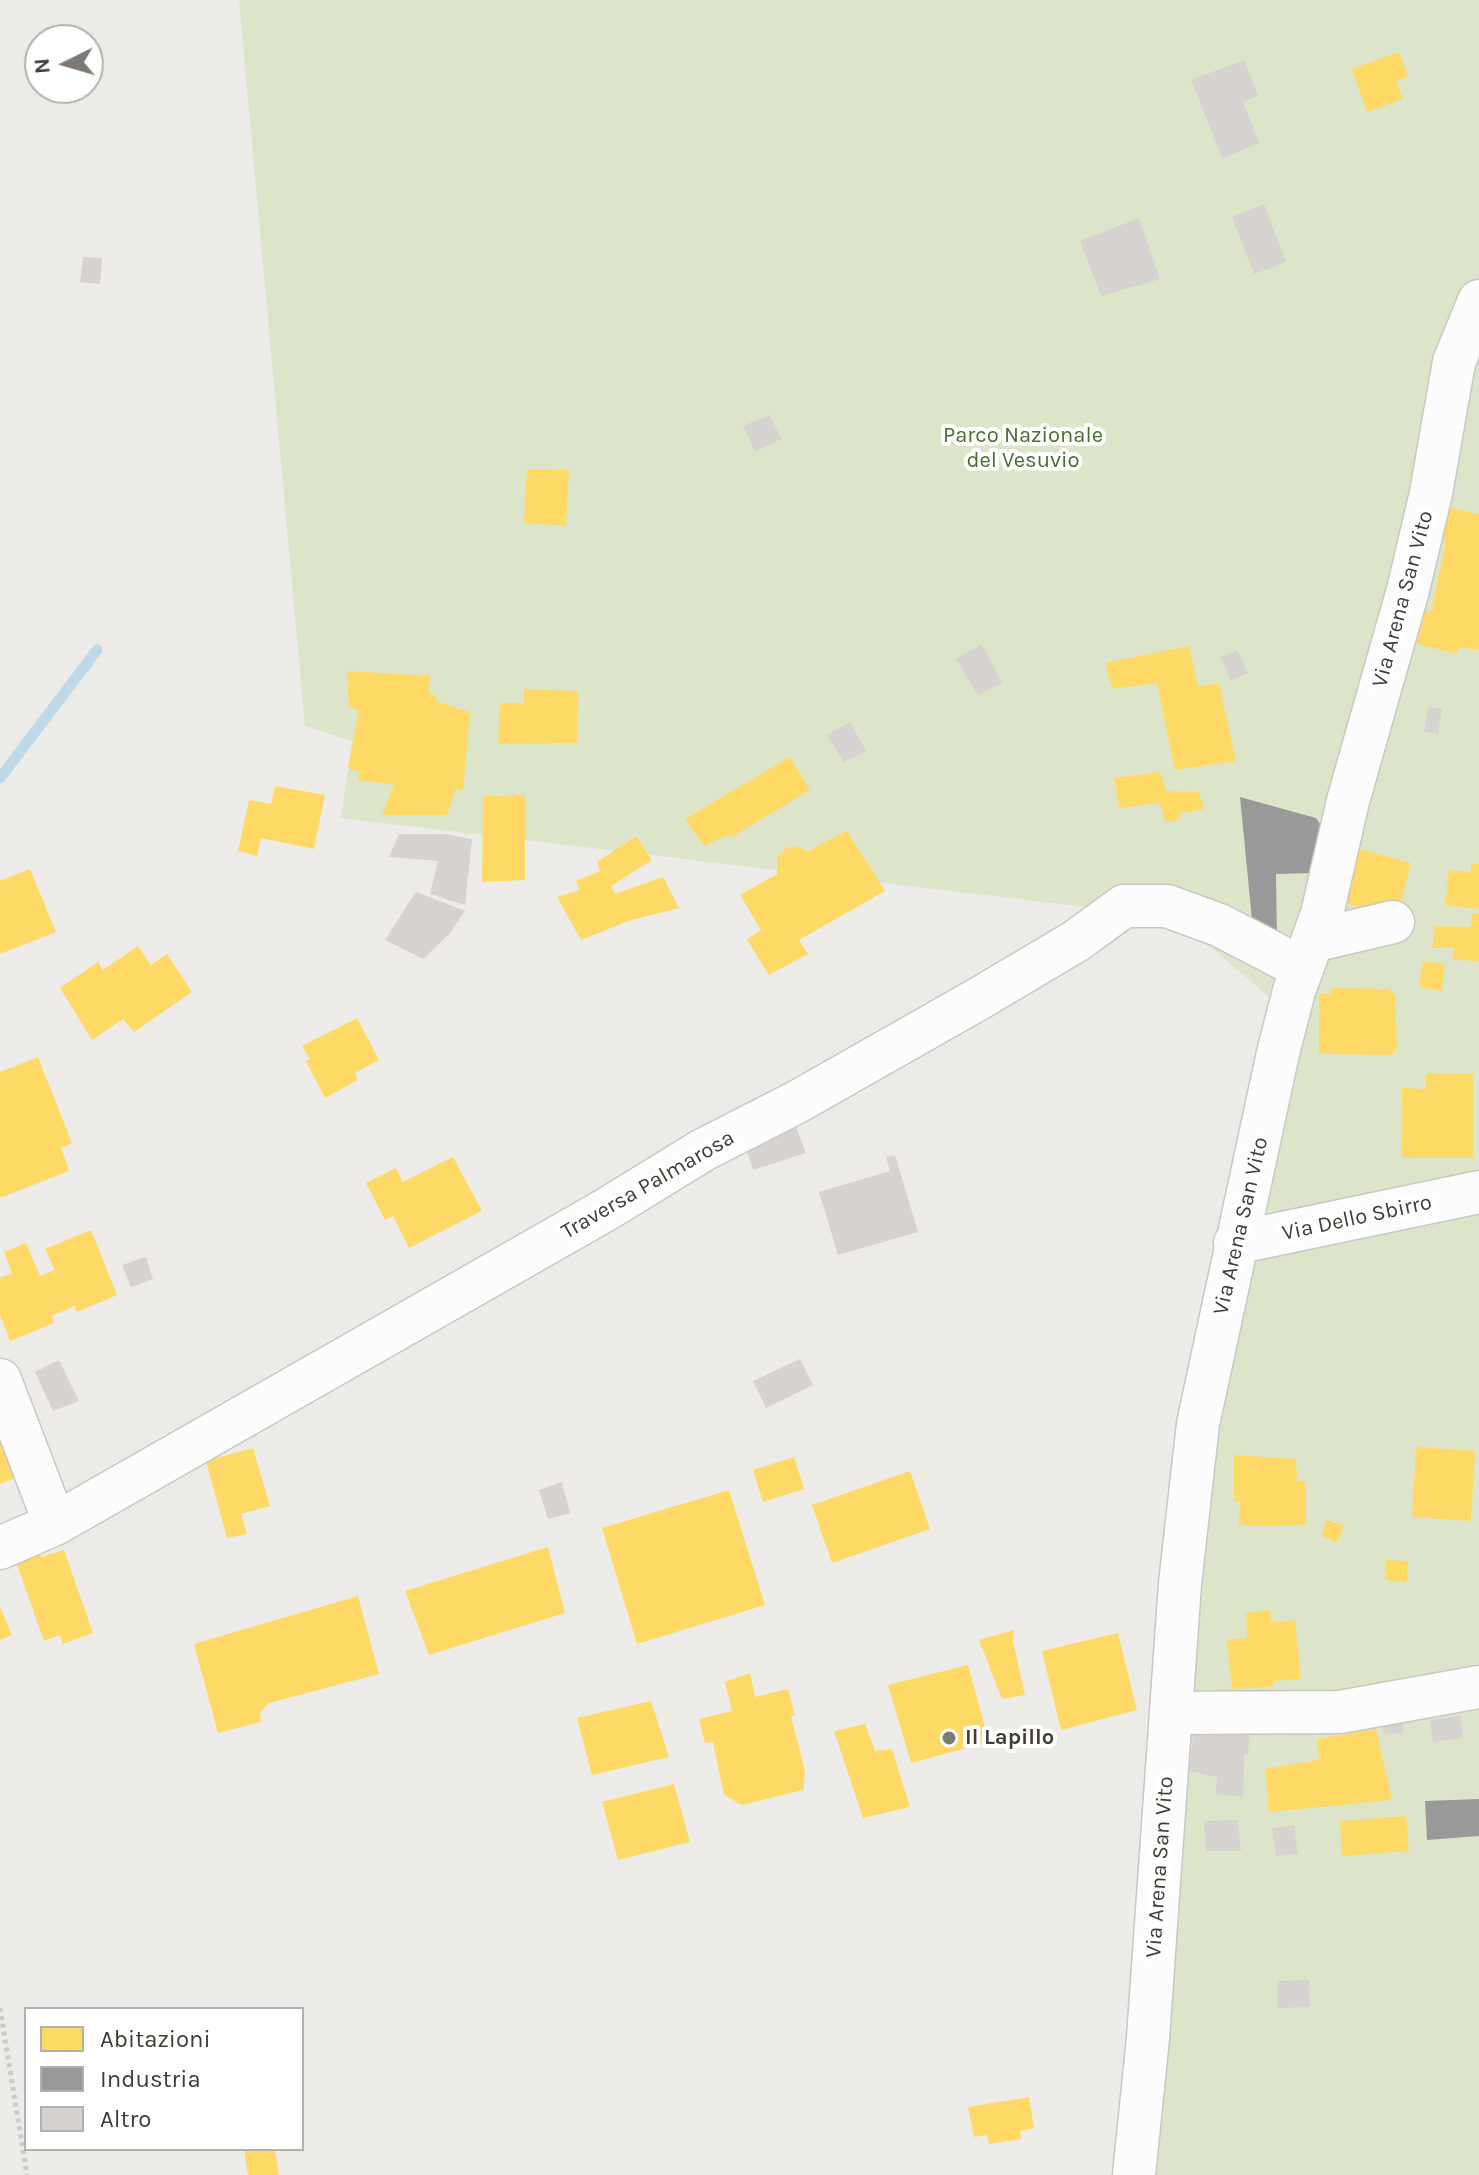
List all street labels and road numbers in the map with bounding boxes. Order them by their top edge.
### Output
street label: Via Arena San Vito [1367,508,1439,690]
street label: Traversa Palmarosa [557,1125,739,1245]
street label: Via Arena San Vito [1208,1134,1274,1318]
street label: Via Dello Sbirro [1280,1189,1434,1247]
street label: Via Arena San Vito [1140,1775,1180,1959]

